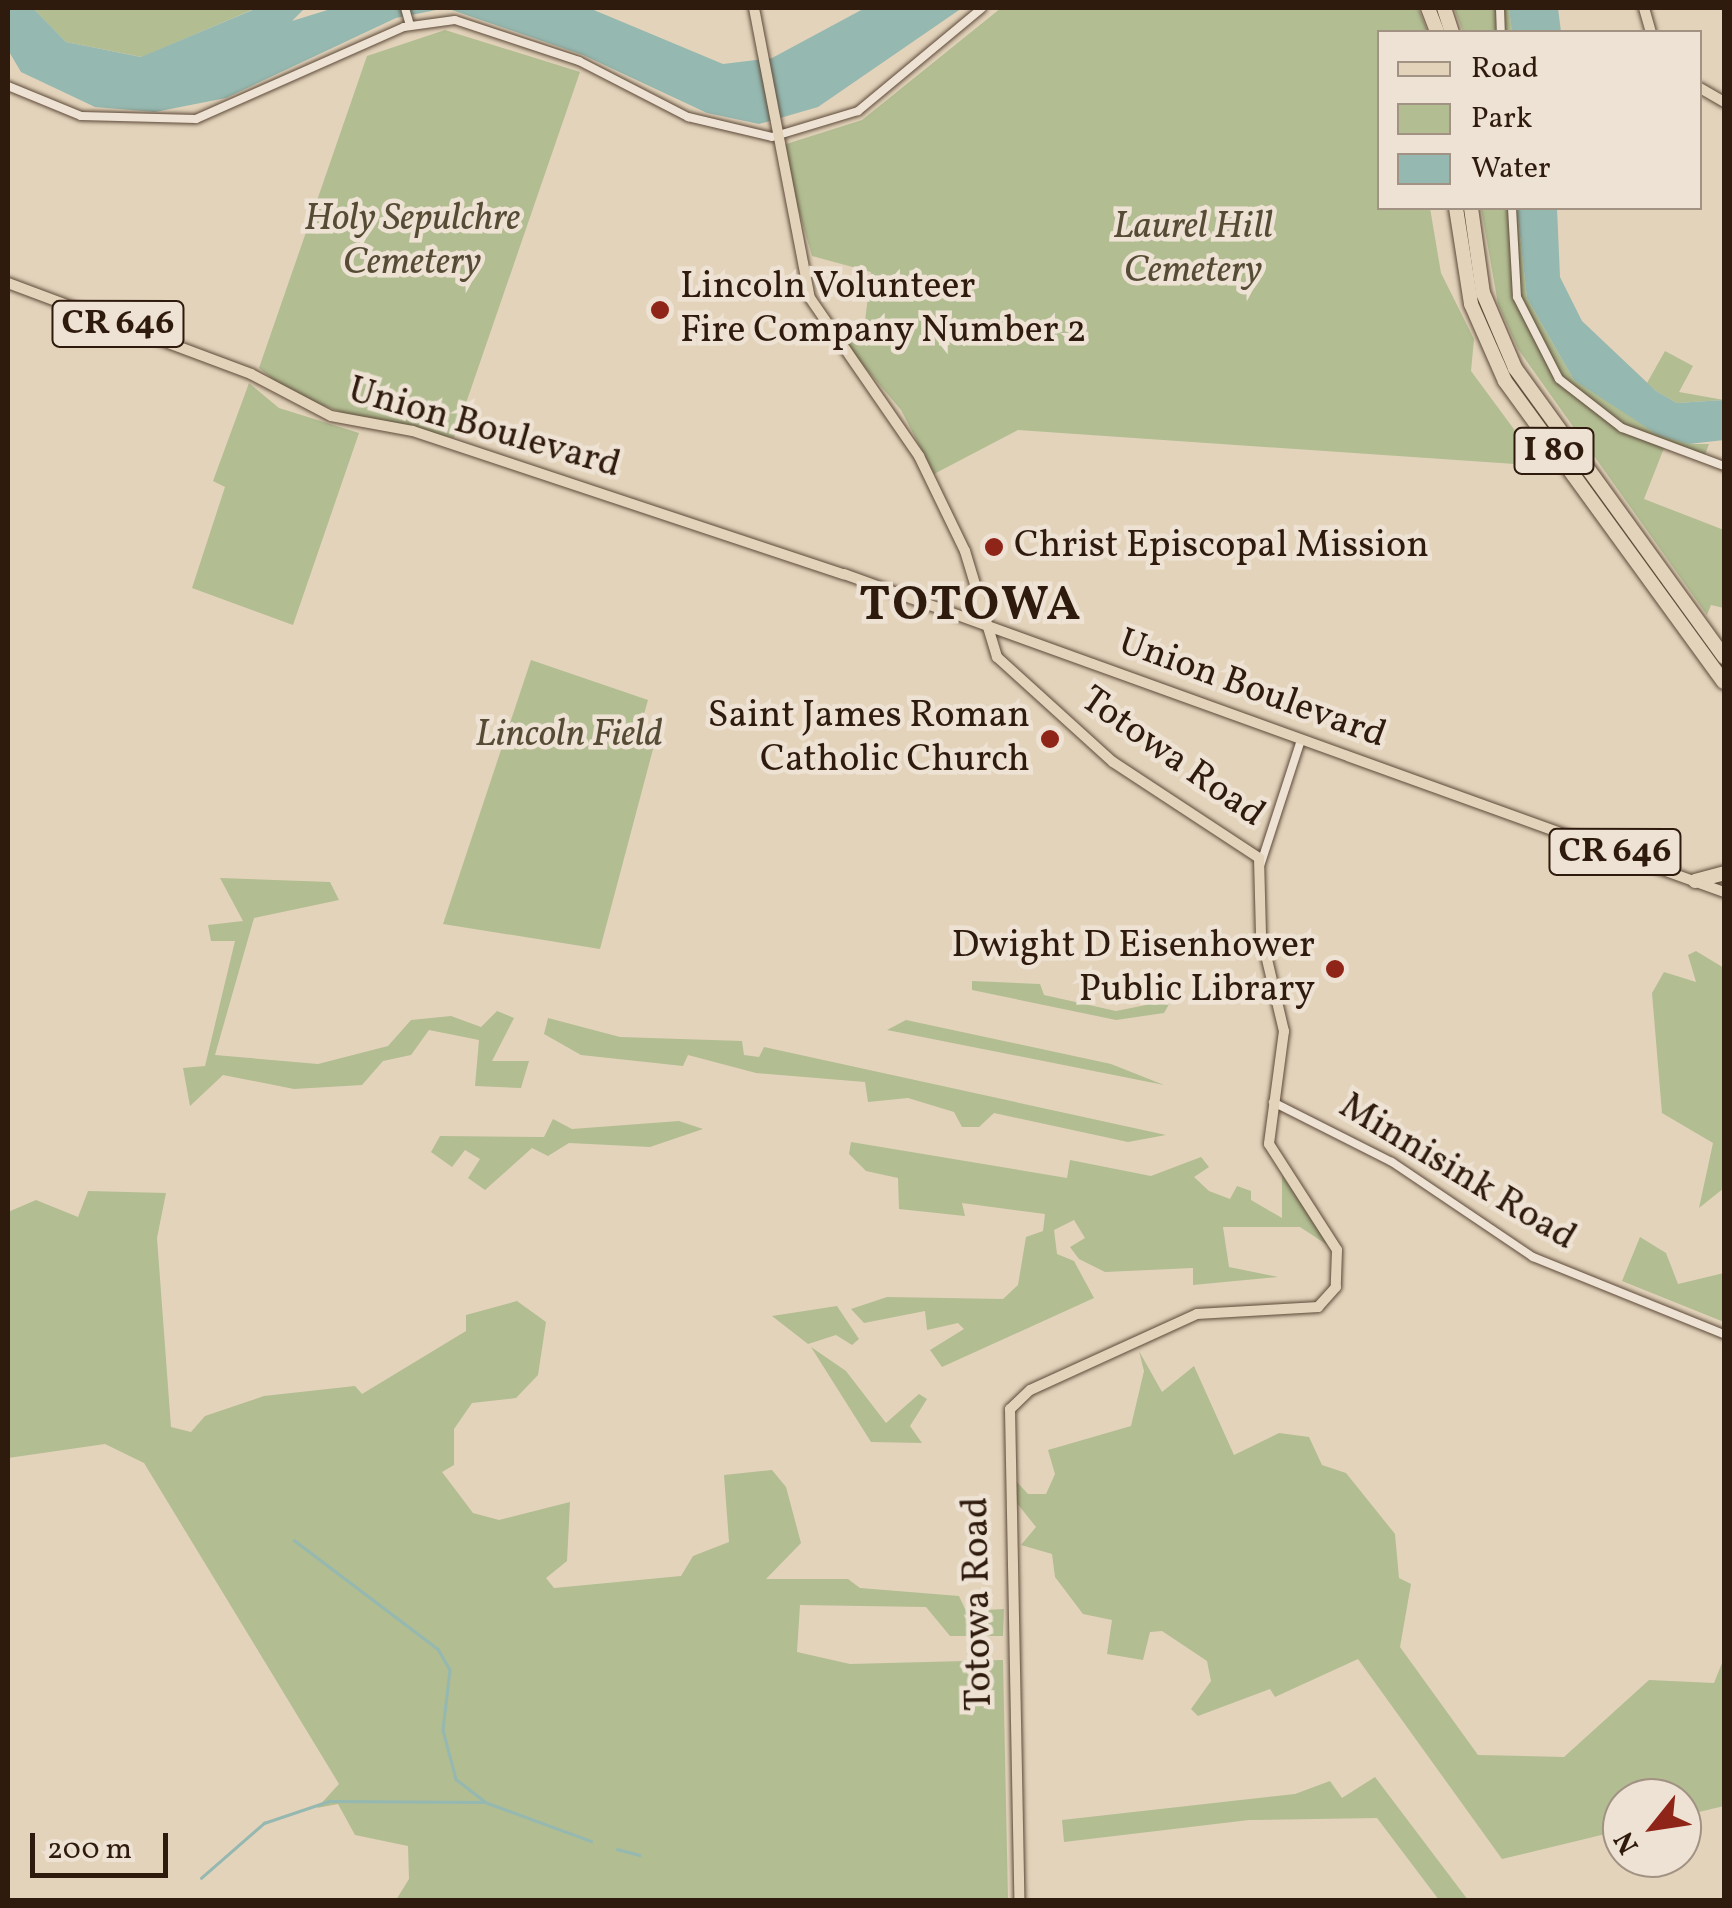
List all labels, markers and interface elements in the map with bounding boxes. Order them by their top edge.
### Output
legend [1377,30,1702,210]
text: Road [1471,48,1539,90]
text: Park [1471,98,1532,140]
text: Water [1471,148,1551,190]
park label: Holy Sepulchre Cemetery [304,197,520,286]
park label: Laurel Hill Cemetery [1113,205,1273,294]
place label: Lincoln Volunteer Fire Company Number 2 [680,265,1088,354]
road number: CR 646 [51,294,186,354]
marker: Lincoln Volunteer Fire Company Number 2 [649,299,671,321]
street label: Union Boulevard [343,368,625,490]
road number: I 80 [1512,421,1596,481]
place label: Christ Episcopal Mission [1014,524,1429,570]
marker: Christ Episcopal Mission [983,536,1005,558]
district label: TOTOWA [859,578,1083,636]
street label: Union Boulevard [1112,621,1392,759]
street label: Totowa Road [1071,678,1273,838]
place label: Saint James Roman Catholic Church [707,694,1030,784]
park label: Lincoln Field [475,713,663,759]
marker: Saint James Roman Catholic Church [1039,728,1061,750]
road number: CR 646 [1548,822,1682,882]
place label: Dwight D Eisenhower Public Library [951,924,1315,1014]
marker: Dwight D Eisenhower Public Library [1324,958,1346,980]
street label: Minnisink Road [1330,1084,1584,1262]
street label: Totowa Road [954,1496,1004,1712]
north arrow [1602,1778,1702,1878]
scale bar [35,1813,172,1875]
text: N [1605,1824,1649,1861]
text: 200 m [47,1829,132,1871]

